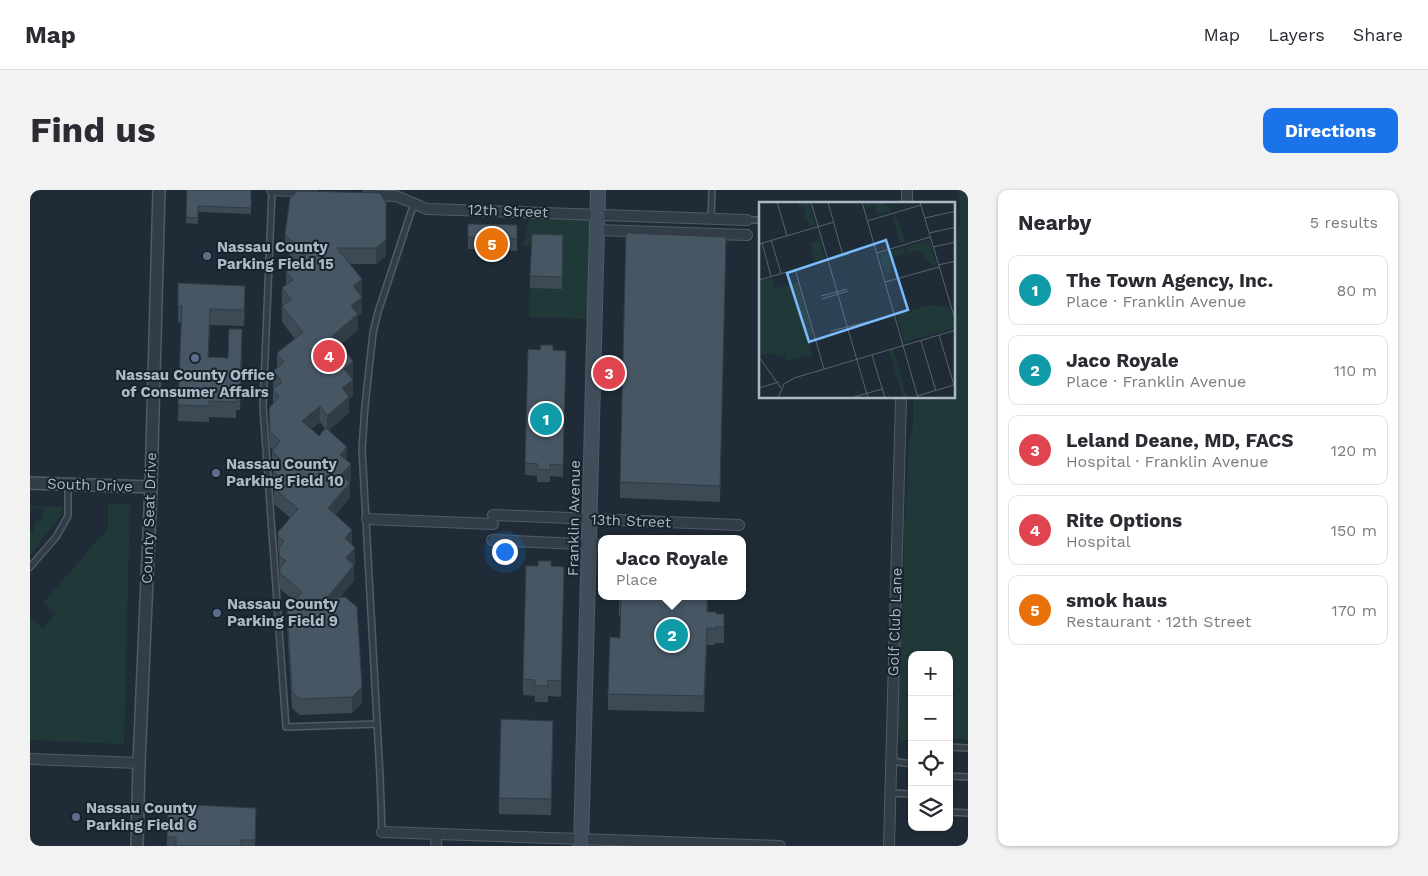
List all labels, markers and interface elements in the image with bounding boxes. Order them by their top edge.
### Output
text: Map [25,21,76,49]
text: Map [1203,24,1240,45]
text: Layers [1268,24,1325,45]
text: Share [1353,24,1403,45]
button: Directions [1263,108,1398,153]
text: Find us [30,109,156,151]
street label: 12th Street [467,201,549,221]
inset map [759,202,956,399]
text: Nearby [1018,210,1091,235]
text: 5 results [1310,213,1378,232]
pin: 5 [476,225,508,263]
place label: Nassau County Parking Field 15 [217,238,334,273]
marker: Nassau County Parking Field 15 [201,250,213,262]
text: The Town Agency, Inc. [1066,269,1273,292]
text: 1 [1032,281,1038,300]
text: 80 m [1336,281,1377,300]
text: Place · Franklin Avenue [1066,292,1246,311]
pin: 4 [313,337,345,375]
text: Jaco Royale [1066,349,1179,372]
marker: Nassau County Office of Consumer Affairs [189,352,201,364]
pin: 3 [593,354,625,392]
text: 2 [1030,361,1040,380]
text: 110 m [1334,361,1377,380]
place label: Nassau County Office of Consumer Affairs [115,366,275,401]
text: Place · Franklin Avenue [1066,372,1246,391]
pin: 1 [530,400,562,438]
text: Leland Deane, MD, FACS [1066,429,1294,452]
text: 3 [1030,441,1040,460]
text: 120 m [1331,441,1377,460]
street label: County Seat Drive [138,452,160,584]
text: Hospital · Franklin Avenue [1066,452,1268,471]
place label: Nassau County Parking Field 10 [226,455,344,490]
street label: Franklin Avenue [564,460,584,576]
marker: Nassau County Parking Field 10 [210,467,222,479]
street label: South Drive [47,475,133,495]
text: Rite Options [1066,509,1182,532]
street label: 13th Street [590,511,672,531]
text: 4 [1030,521,1040,540]
text: 150 m [1331,521,1377,540]
text: Hospital [1066,532,1131,551]
popup [598,535,746,600]
your location [492,539,518,565]
text: Jaco Royale [616,547,728,570]
street label: Golf Club Lane [884,567,906,677]
text: Place [616,570,658,589]
text: smok haus [1066,589,1167,612]
place label: Nassau County Parking Field 9 [227,595,338,630]
text: 5 [1030,601,1040,620]
text: 170 m [1331,601,1377,620]
marker: Nassau County Parking Field 9 [211,607,223,619]
text: Restaurant · 12th Street [1066,612,1252,631]
pin: 2 [656,616,688,654]
map controls [908,651,953,831]
button: + [908,651,953,696]
button: − [908,696,953,741]
button: locate [908,741,953,786]
button: layers [908,786,953,831]
place label: Nassau County Parking Field 6 [86,799,197,834]
marker: Nassau County Parking Field 6 [70,811,82,823]

